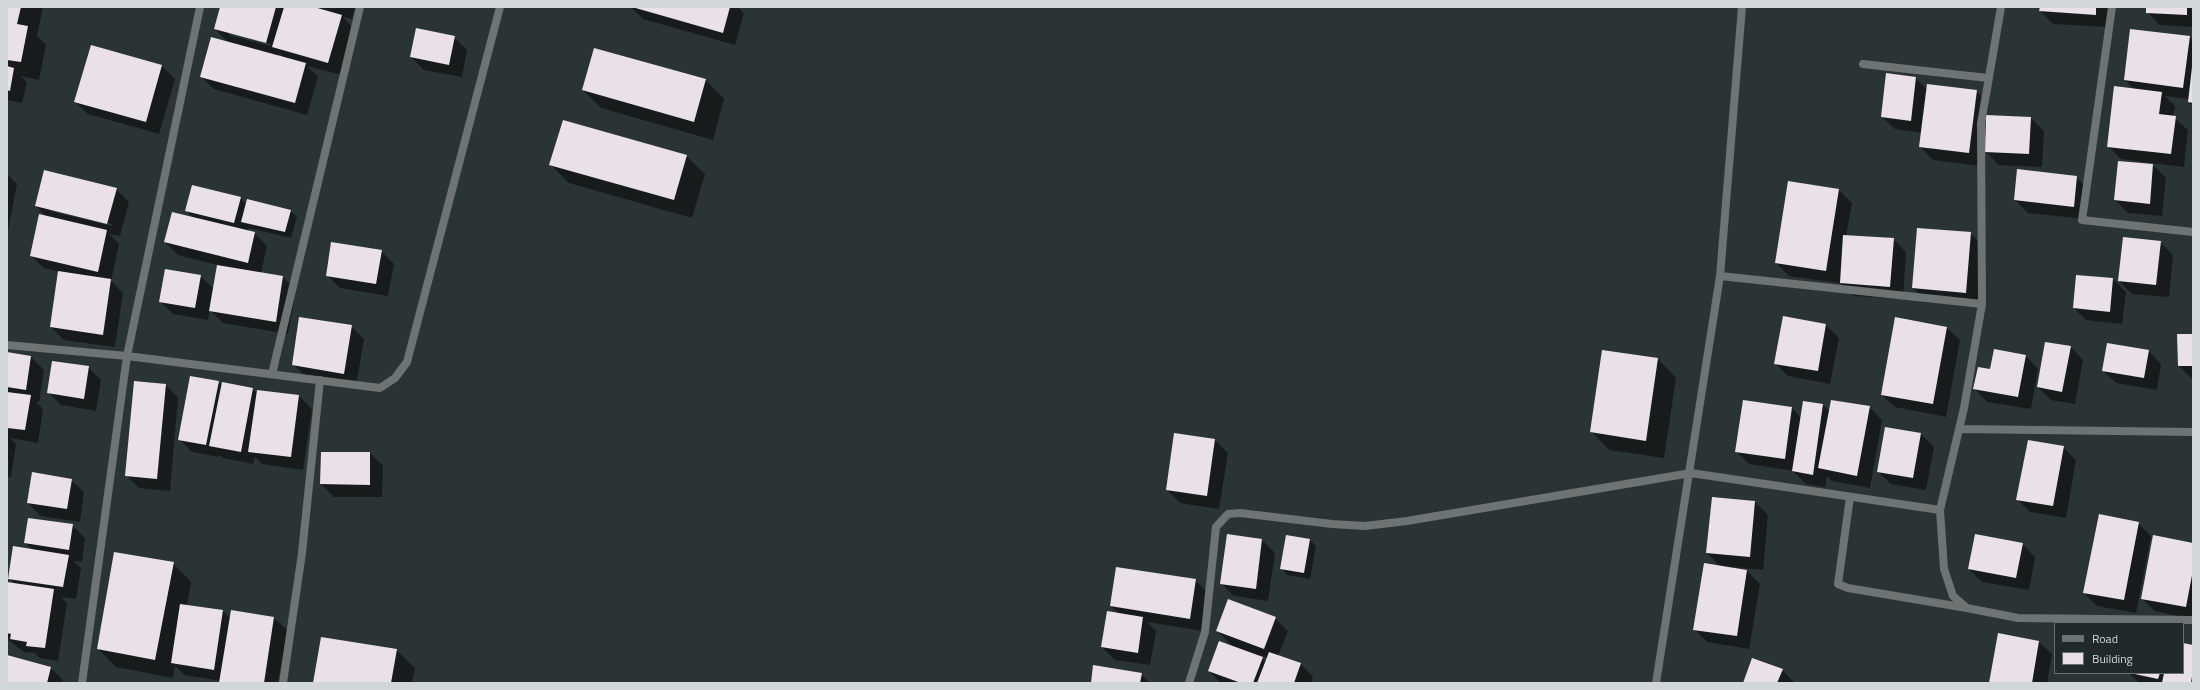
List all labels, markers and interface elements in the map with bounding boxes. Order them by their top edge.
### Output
legend [2054,622,2184,674]
text: Road [2092,629,2118,648]
text: Building [2092,649,2133,668]

